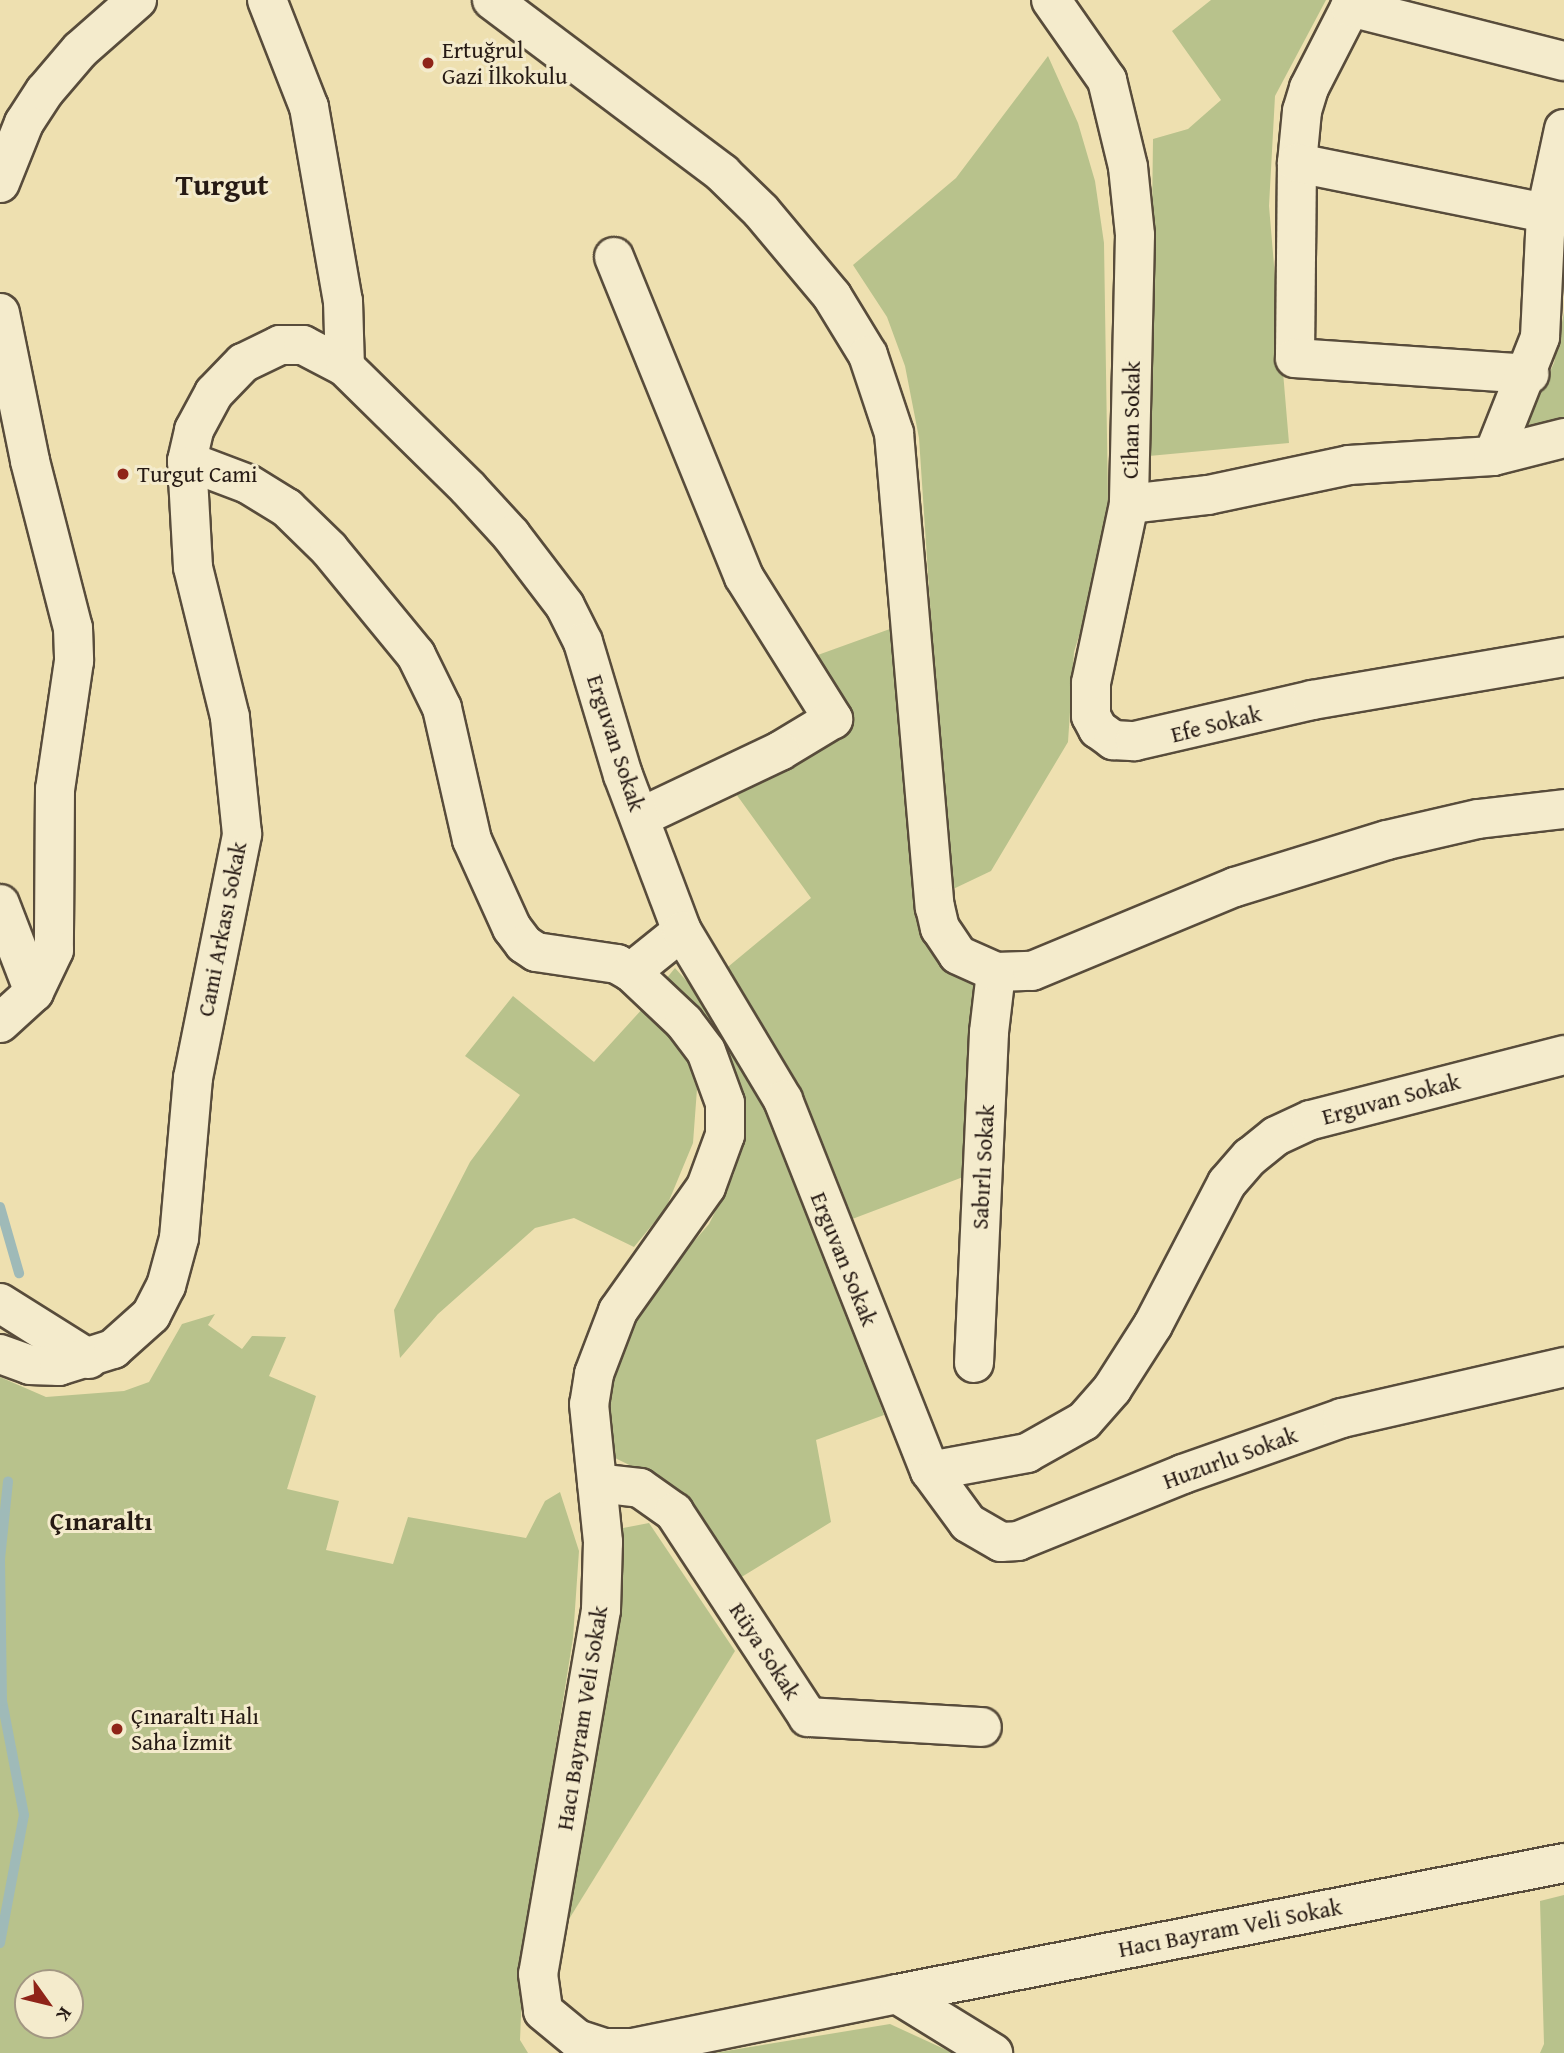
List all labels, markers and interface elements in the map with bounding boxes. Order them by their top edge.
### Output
place label: Ertuğrul Gazi İlkokulu [442,36,568,90]
marker: Ertuğrul Gazi İlkokulu [420,55,436,71]
district label: Turgut [175,166,269,202]
street label: Cihan Sokak [1116,361,1146,479]
place label: Turgut Cami [137,460,258,488]
marker: Turgut Cami [115,466,131,482]
street label: Erguvan Sokak [581,671,651,815]
street label: Efe Sokak [1168,699,1264,749]
street label: Cami Arkası Sokak [192,839,252,1019]
street label: Erguvan Sokak [1319,1067,1463,1131]
street label: Sabırlı Sokak [966,1104,1000,1230]
street label: Erguvan Sokak [805,1188,883,1330]
street label: Huzurlu Sokak [1159,1421,1301,1495]
district label: Çınaraltı [50,1505,152,1537]
street label: Rüya Sokak [723,1597,807,1705]
street label: Hacı Bayram Veli Sokak [551,1604,613,1832]
place label: Çınaraltı Halı Saha İzmit [131,1702,259,1756]
marker: Çınaraltı Halı Saha İzmit [109,1721,125,1737]
street label: Hacı Bayram Veli Sokak [1116,1893,1344,1963]
north arrow [14,1969,84,2039]
text: K [50,2002,80,2027]

